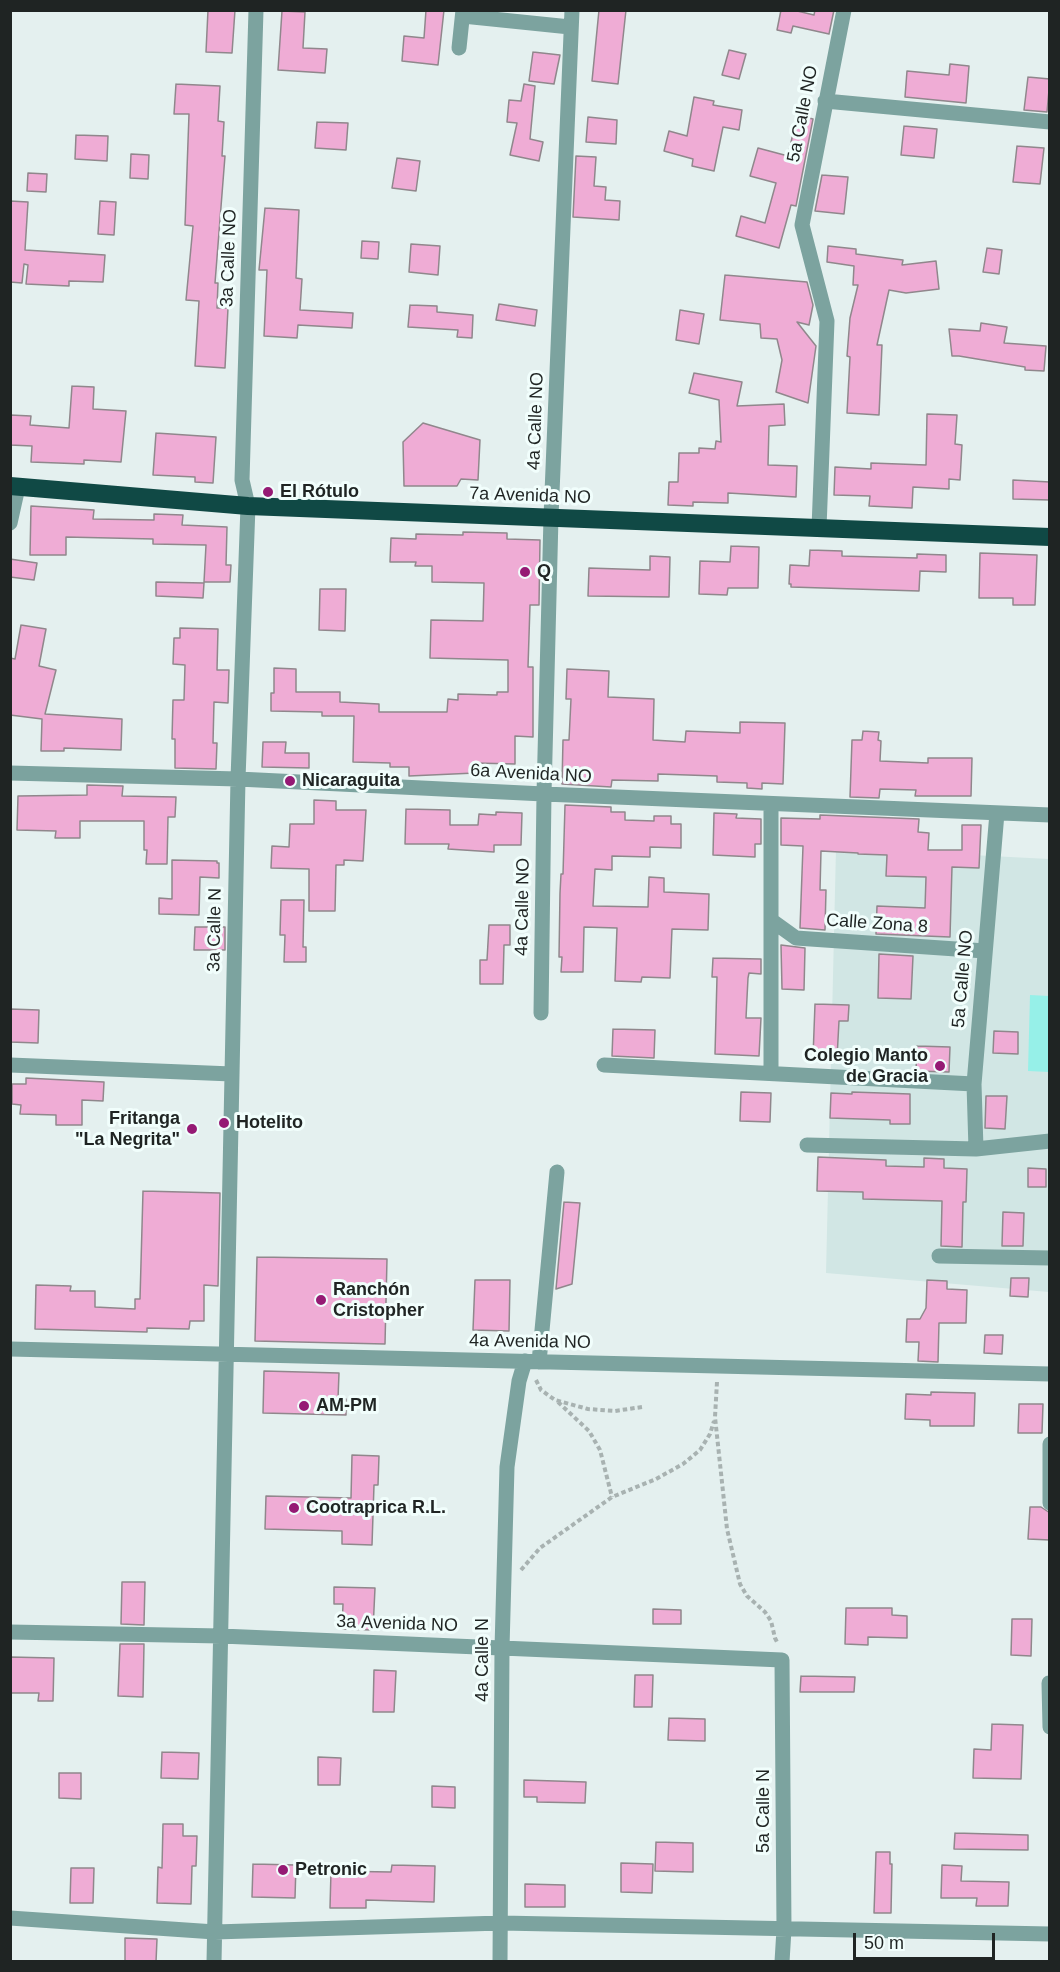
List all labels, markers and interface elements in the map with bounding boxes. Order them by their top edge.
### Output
street label: 5a Calle NO [783,64,823,164]
street label: 3a Calle NO [216,209,242,307]
street label: 4a Calle NO [523,372,549,470]
place label: El Rótulo [280,481,359,503]
street label: 7a Avenida NO [469,483,591,509]
marker: El Rótulo [261,485,275,499]
place label: Q [537,561,551,583]
marker: Q [518,565,532,579]
street label: 6a Avenida NO [470,760,592,788]
place label: Nicaraguita [302,770,400,792]
marker: Nicaraguita [283,774,297,788]
street label: 4a Calle NO [511,858,535,956]
street label: 3a Calle N [203,888,227,972]
street label: Calle Zona 8 [825,910,929,938]
street label: 5a Calle NO [948,929,978,1029]
place label: Colegio Manto de Gracia [804,1045,928,1088]
marker: Colegio Manto de Gracia [933,1059,947,1073]
place label: Fritanga "La Negrita" [75,1108,180,1150]
place label: Hotelito [236,1112,303,1134]
marker: Hotelito [217,1116,231,1130]
marker: Fritanga "La Negrita" [185,1122,199,1136]
place label: Ranchón Cristopher [333,1279,424,1322]
marker: Ranchón Cristopher [314,1293,328,1307]
street label: 4a Avenida NO [469,1330,591,1354]
place label: AM-PM [316,1395,377,1417]
marker: AM-PM [297,1399,311,1413]
place label: Cootraprica R.L. [306,1497,446,1519]
marker: Cootraprica R.L. [287,1501,301,1515]
street label: 3a Avenida NO [336,1611,458,1637]
street label: 4a Calle N [472,1618,494,1702]
street label: 5a Calle N [753,1769,775,1853]
place label: Petronic [295,1859,367,1881]
marker: Petronic [276,1863,290,1877]
scale bar [856,1921,998,1959]
text: 50 m [864,1933,904,1953]

